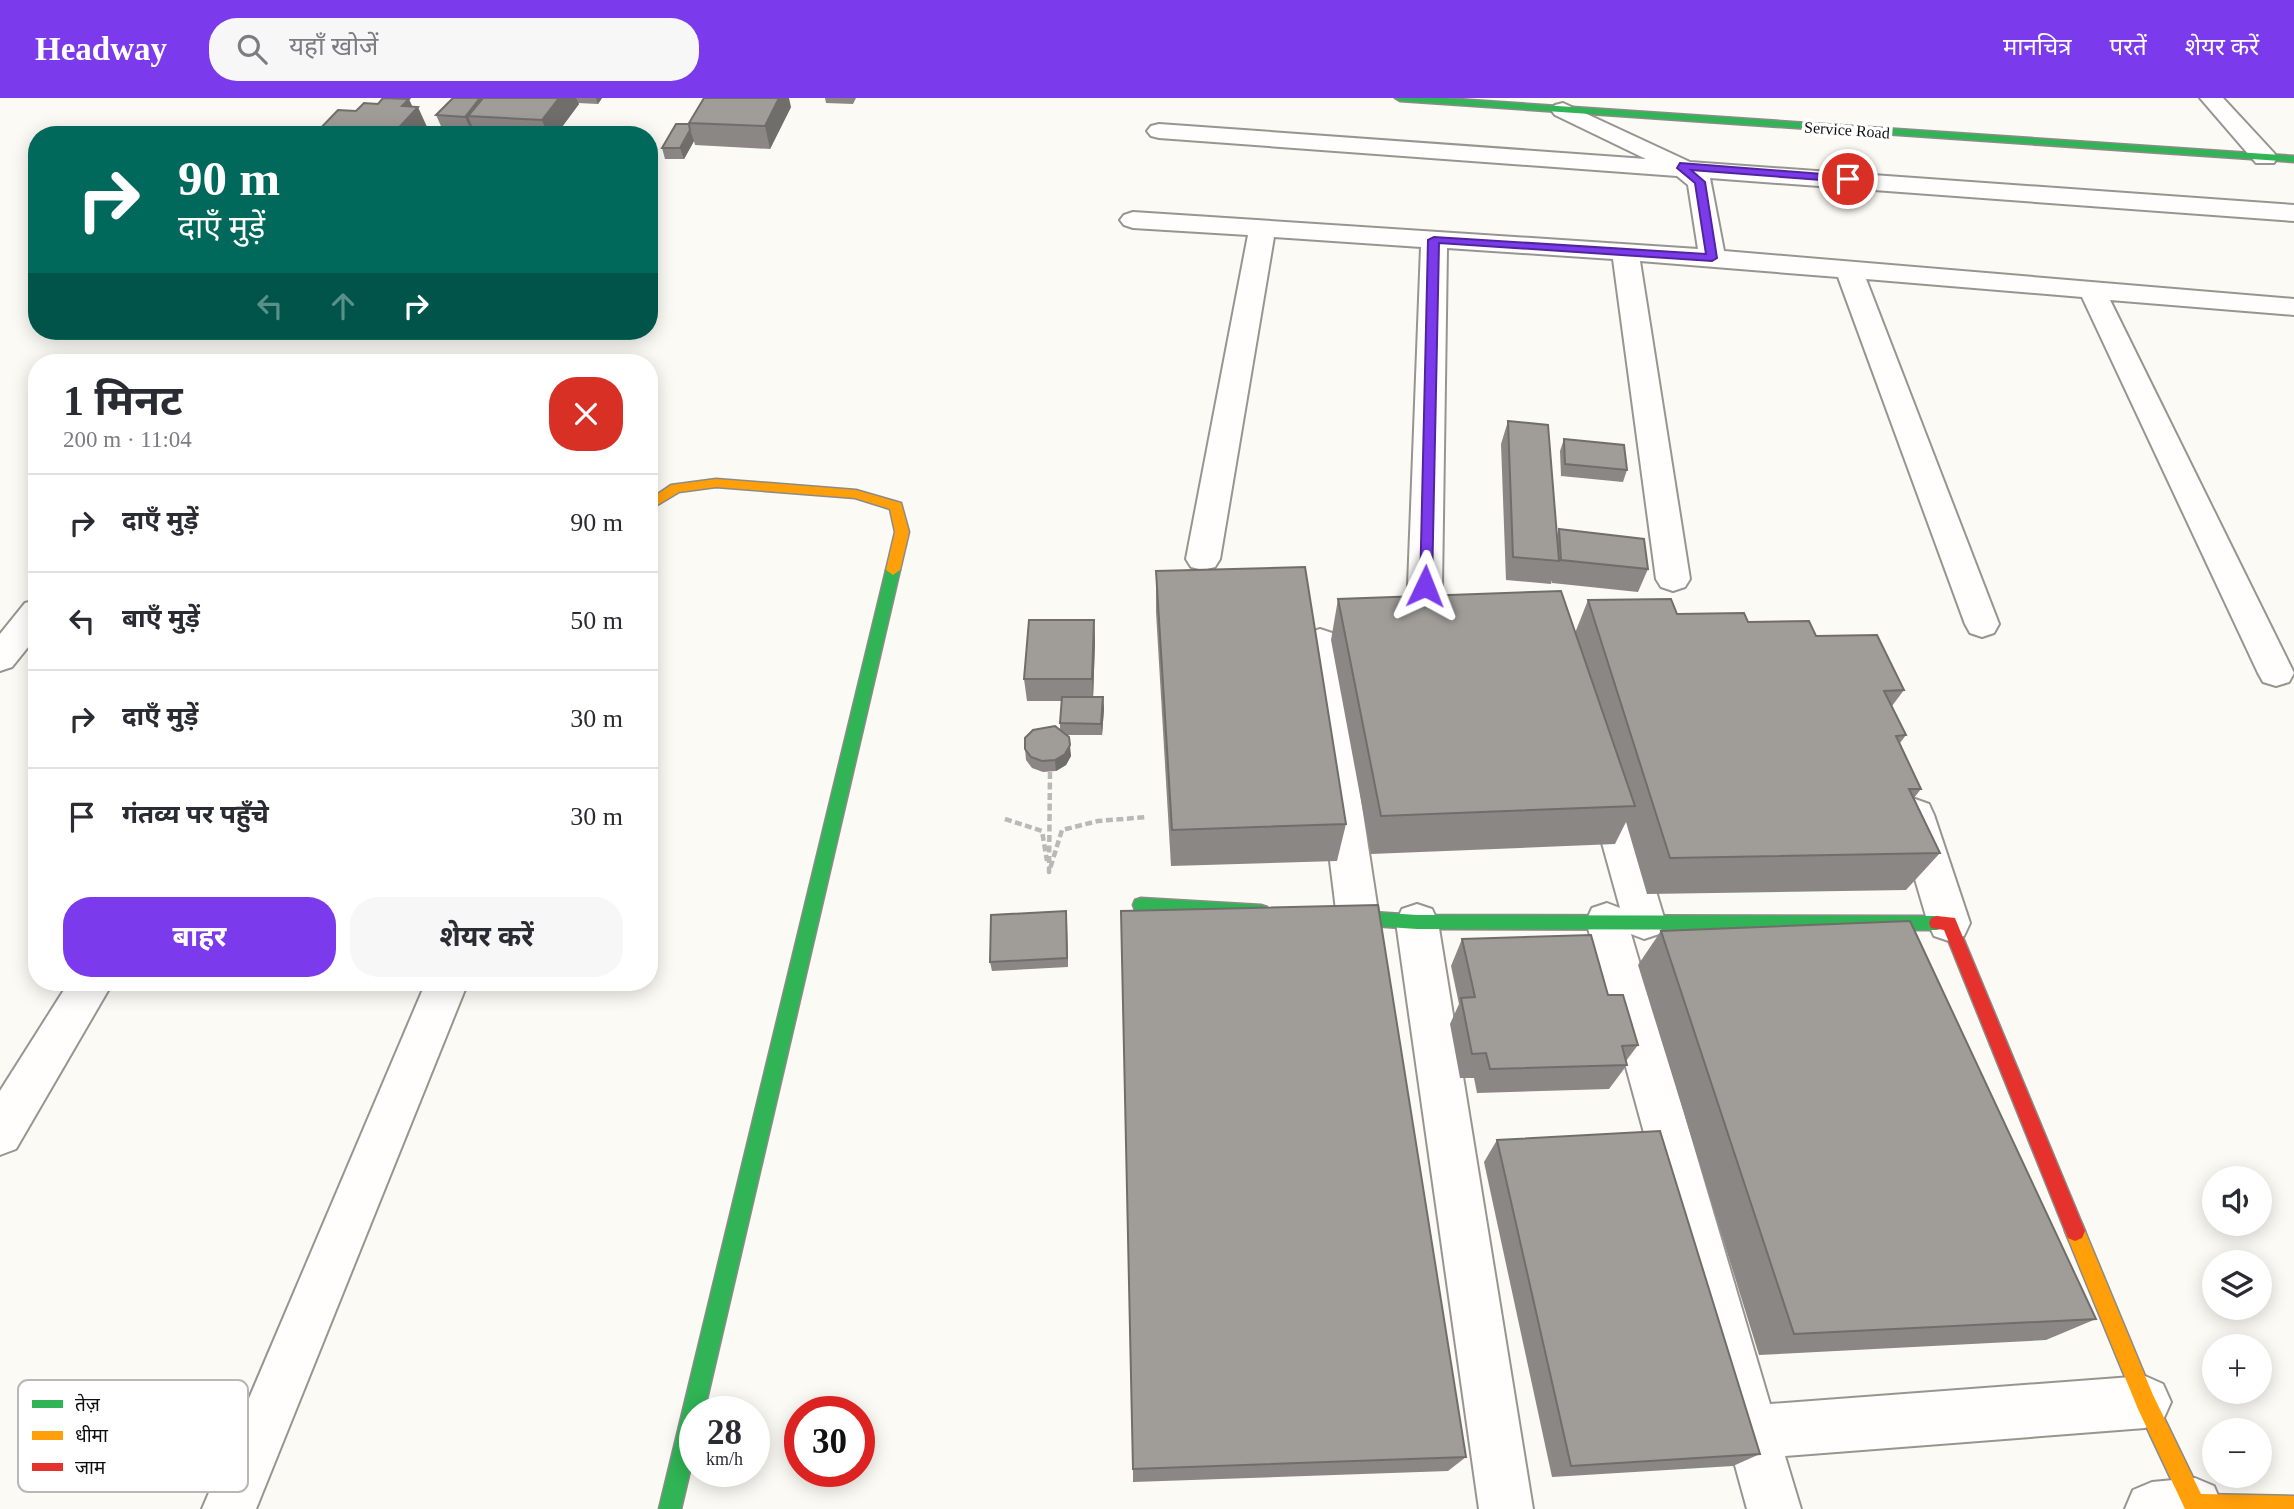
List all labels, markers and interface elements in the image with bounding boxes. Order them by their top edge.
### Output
search box [209,18,699,81]
icon: search [233,30,271,68]
text: Headway [35,31,167,67]
text: यहाँ खोजें [289,32,378,61]
text: मानचित्र [2003,34,2072,60]
text: परतें [2110,34,2147,60]
text: शेयर करें [2185,34,2259,60]
street label: Service Road [1804,119,1890,141]
pin [1818,149,1878,209]
text: 90 m [178,151,280,206]
icon: right [63,154,154,245]
icon: arrive [1829,160,1867,198]
text: दाएँ मुड़ें [178,209,265,245]
icon: left [251,287,289,325]
icon: ahead [324,287,362,325]
icon: right [397,287,435,325]
button: close [549,377,623,451]
text: 1 मिनट [63,378,183,424]
text: 200 m · 11:04 [63,427,192,452]
icon: right [63,504,101,542]
text: दाएँ मुड़ें [122,506,198,535]
text: 90 m [570,508,623,537]
position arrow [1388,549,1462,623]
icon: left [63,602,101,640]
text: बाएँ मुड़ें [122,604,200,633]
text: 50 m [570,606,623,635]
icon: right [63,700,101,738]
text: दाएँ मुड़ें [122,702,198,731]
text: 30 m [570,704,623,733]
icon: arrive [63,798,101,836]
text: गंतव्य पर पहुँचे [122,800,269,829]
text: 30 m [570,802,623,831]
button: बाहर [63,897,336,977]
button: शेयर करें [350,897,623,977]
map controls [2202,1166,2272,1488]
button: sound [2202,1166,2272,1236]
button: layers [2202,1250,2272,1320]
button: + [2202,1334,2272,1404]
legend [18,1380,248,1492]
text: तेज़ [75,1393,101,1415]
speed limit sign: 30 [784,1396,875,1487]
text: 28 [707,1413,742,1452]
button: − [2202,1418,2272,1488]
text: धीमा [75,1425,109,1446]
text: km/h [706,1449,743,1469]
text: जाम [75,1457,106,1478]

